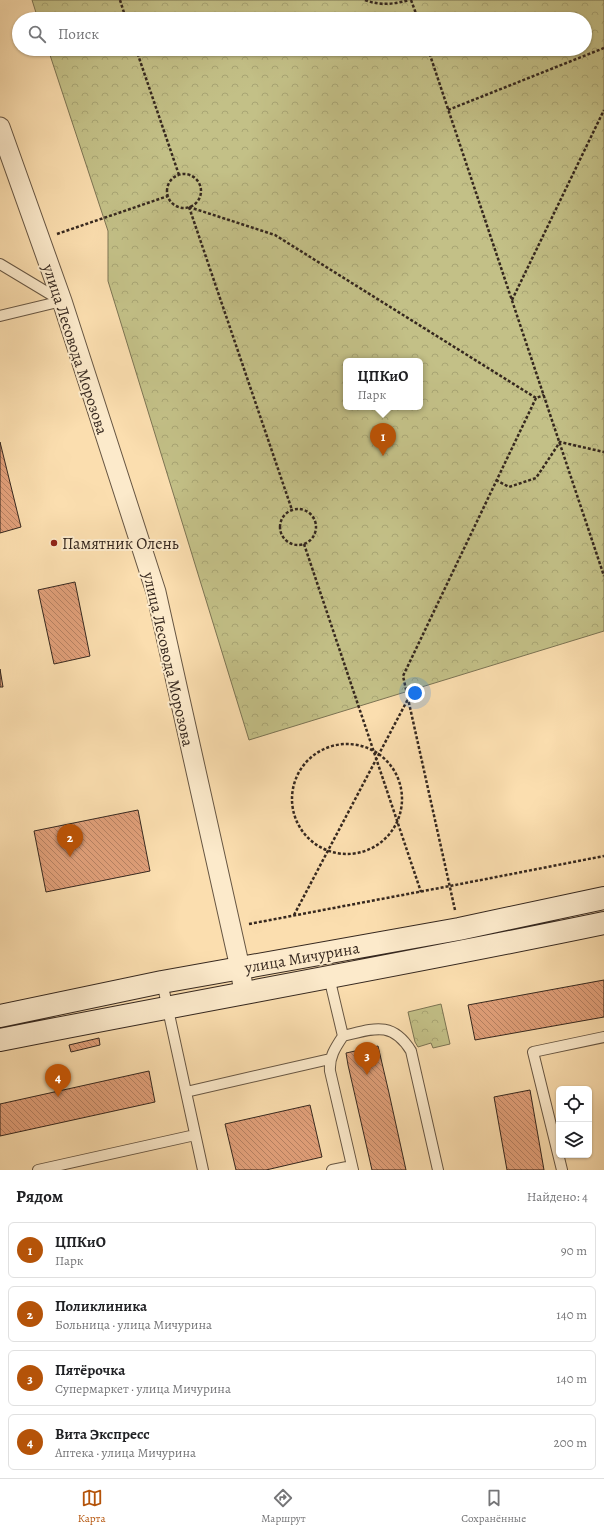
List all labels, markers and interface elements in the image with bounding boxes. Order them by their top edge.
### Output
search box [12,12,592,56]
icon: search [26,23,48,45]
text: Поиск [58,24,99,44]
street label: улица Лесовода Морозова [37,260,113,438]
popup [343,358,423,410]
text: ЦПКиО [358,366,408,386]
text: Парк [358,386,386,403]
pin: 1 [370,423,396,456]
place label: Памятник Олень [62,533,179,555]
marker: Памятник Олень [49,538,59,548]
street label: улица Лесовода Морозова [137,569,199,749]
your location [405,683,425,703]
pin: 2 [57,824,83,857]
street label: улица Мичурина [242,937,362,979]
pin: 3 [354,1042,380,1075]
pin: 4 [45,1064,71,1097]
map controls [556,1086,592,1158]
button: locate [556,1086,592,1122]
button: layers [556,1122,592,1158]
text: Рядом [16,1185,63,1208]
text: Найдено: 4 [527,1188,588,1205]
text: ЦПКиО [55,1232,106,1252]
text: 1 [28,1242,32,1259]
text: 90 m [561,1242,587,1259]
text: Парк [55,1252,84,1269]
text: Поликлиника [55,1296,147,1316]
text: 2 [27,1306,33,1323]
text: 140 m [556,1306,587,1323]
text: Больница · улица Мичурина [55,1316,212,1333]
text: Пятёрочка [55,1360,125,1380]
text: 3 [27,1370,33,1387]
text: 140 m [556,1370,587,1387]
text: Супермаркет · улица Мичурина [55,1380,231,1397]
text: Вита Экспресс [55,1424,150,1444]
text: 4 [27,1434,33,1451]
text: 200 m [554,1434,587,1451]
text: Аптека · улица Мичурина [55,1444,196,1461]
tab: Карта [78,1487,106,1526]
tab: Маршрут [261,1487,306,1526]
tab: Сохранённые [461,1487,526,1526]

